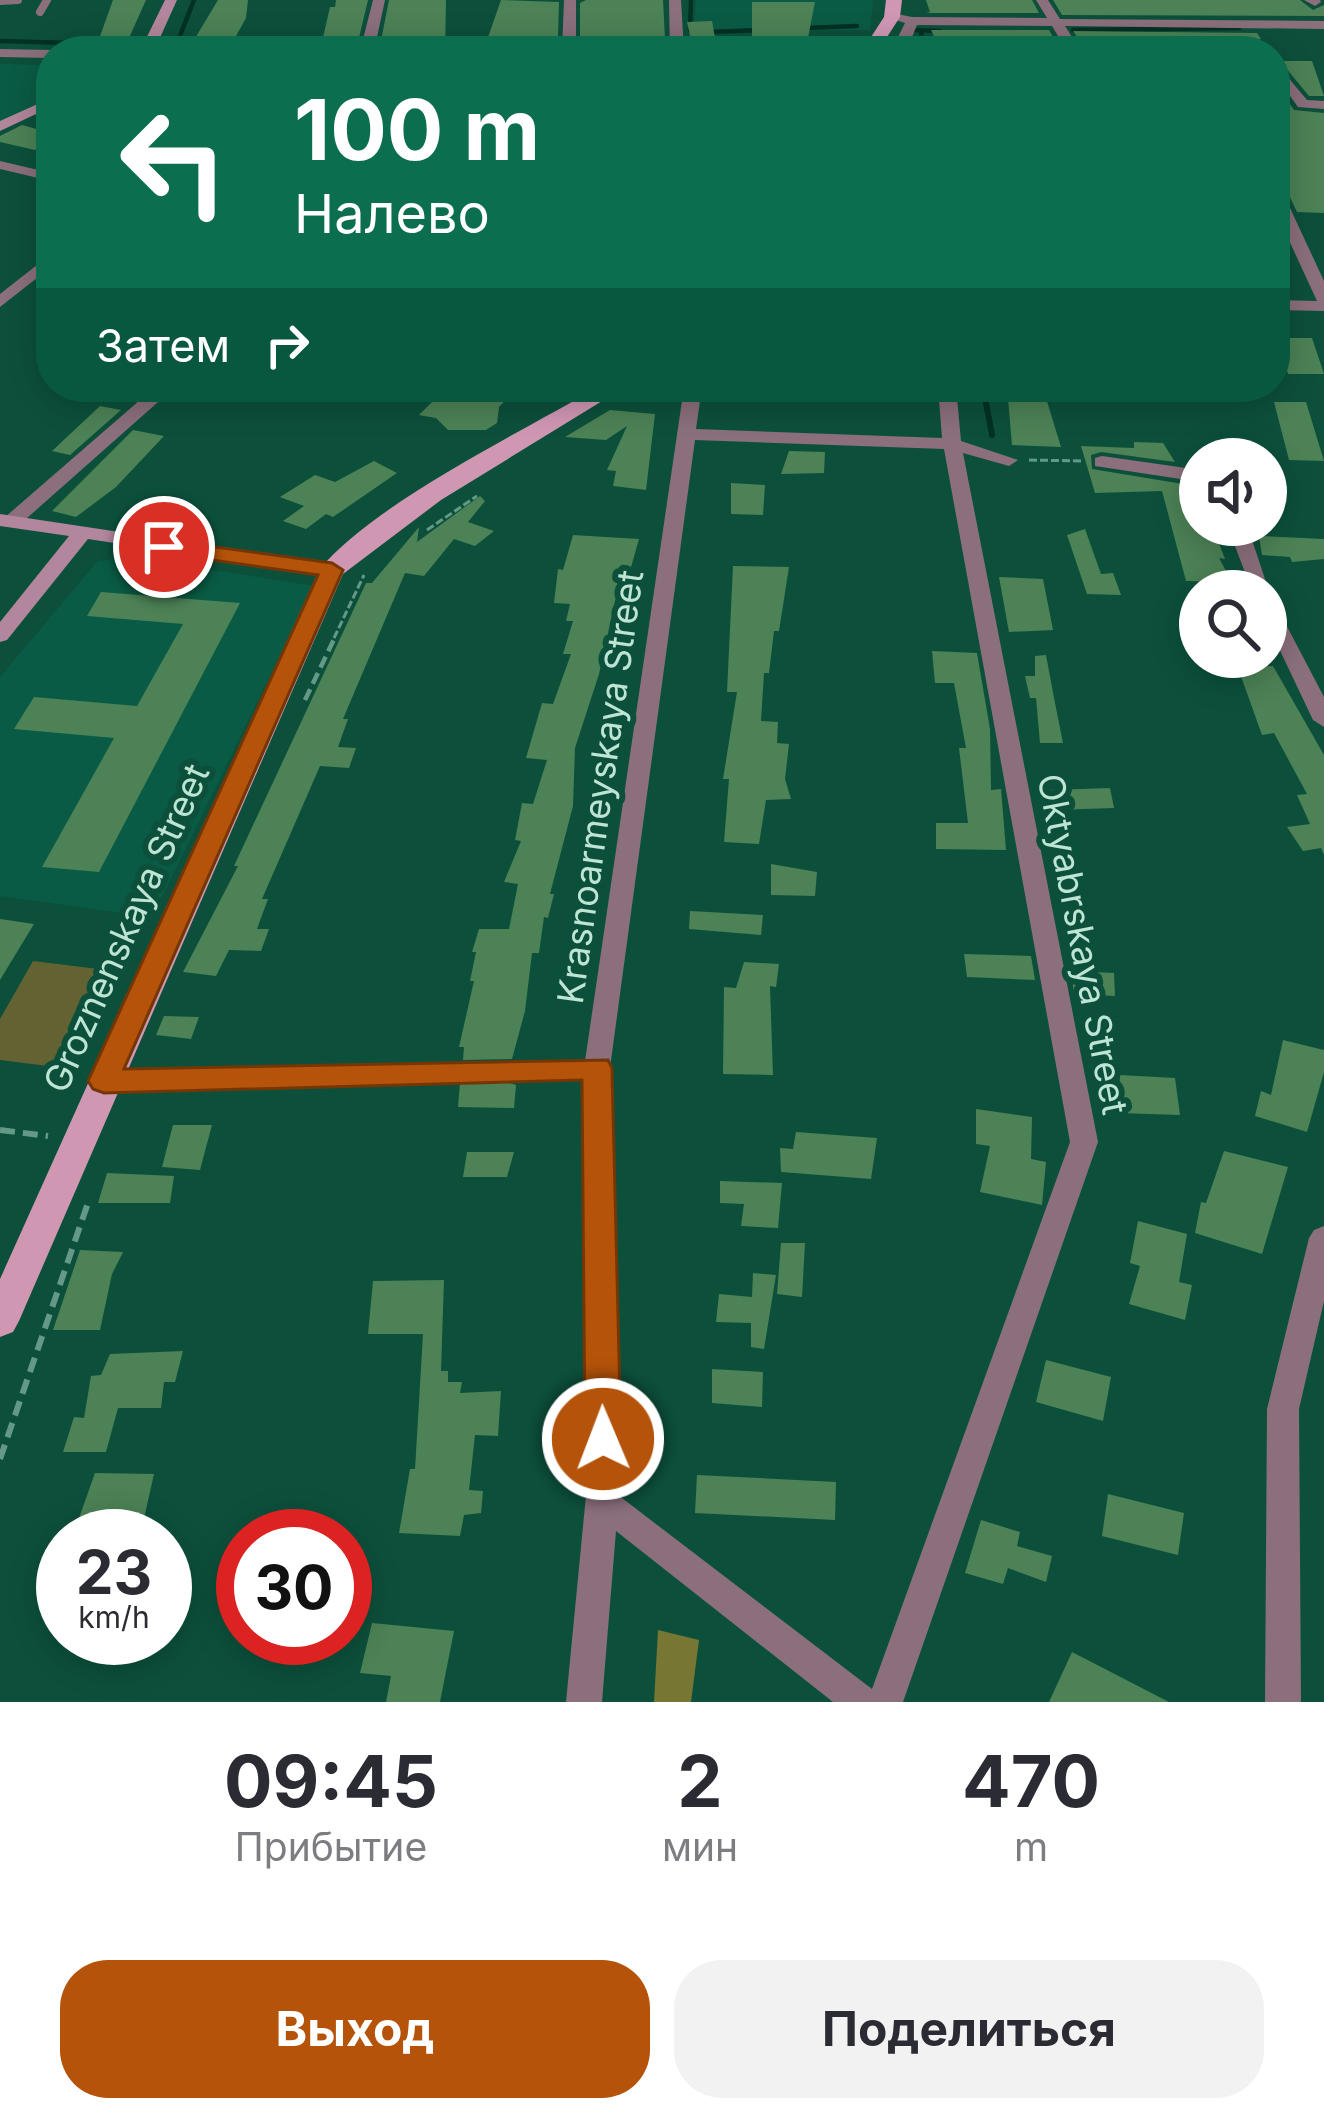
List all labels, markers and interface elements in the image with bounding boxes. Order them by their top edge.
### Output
text: 100 m [294,79,540,180]
icon: left [96,84,252,240]
text: Налево [294,181,490,246]
icon: right [254,312,320,378]
text: Затем [96,318,230,373]
map controls [1179,438,1287,678]
button: sound [1179,438,1287,546]
pin [113,496,215,598]
icon: arrive [131,514,197,580]
street label: Krasnoarmeyskaya Street [548,567,652,1006]
button: search [1179,570,1287,678]
street label: Groznenskaya Street [34,757,218,1099]
street label: Oktyabrskaya Street [1028,770,1138,1118]
position arrow [540,1376,666,1502]
speed limit sign: 30 [216,1509,372,1665]
text: 23 [76,1536,152,1608]
text: km/h [78,1599,150,1635]
text: 09:45 [224,1737,438,1824]
text: 2 [677,1737,723,1824]
text: 470 [962,1737,1100,1824]
text: Прибытие [235,1823,427,1870]
text: мин [662,1823,738,1870]
text: m [1014,1823,1048,1870]
button: Выход [60,1960,650,2098]
button: Поделиться [674,1960,1264,2098]

